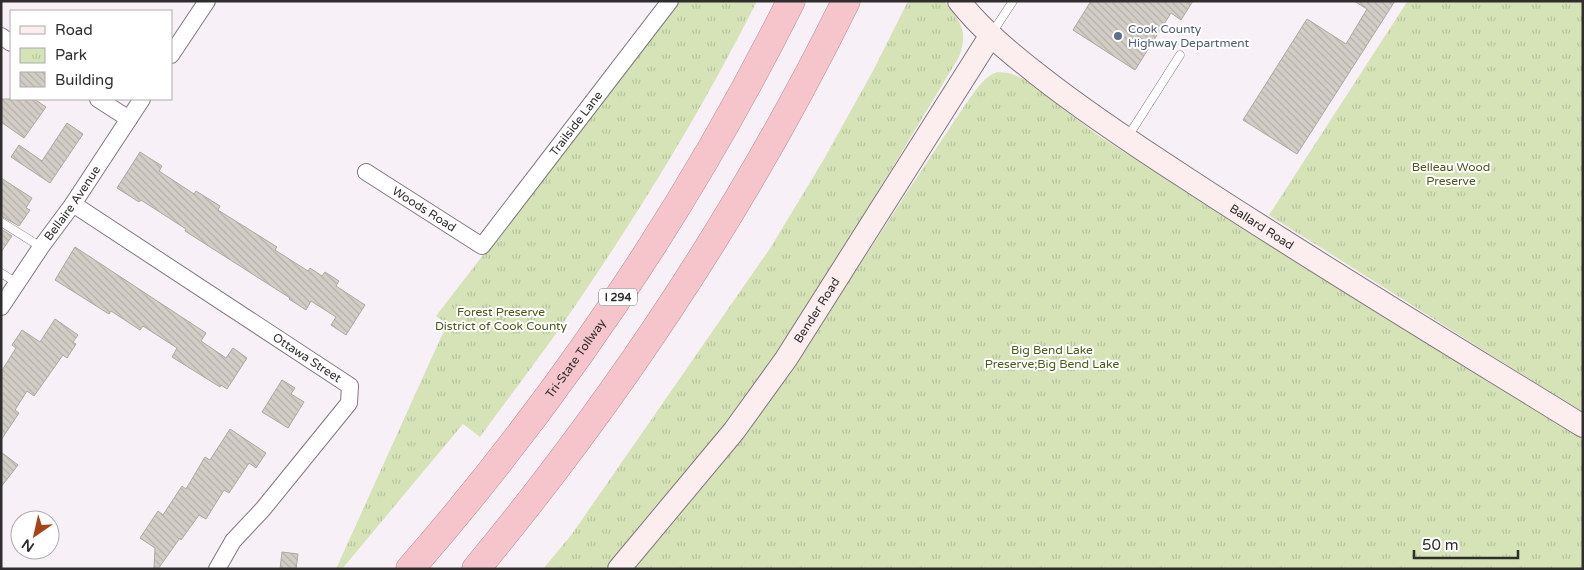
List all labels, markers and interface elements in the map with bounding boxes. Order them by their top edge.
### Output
legend [10,10,172,100]
text: Road [55,21,93,39]
place label: Cook County Highway Department [1128,22,1249,50]
marker: Cook County Highway Department [1112,30,1124,42]
text: Park [55,46,87,64]
text: Building [55,71,114,89]
street label: Trailside Lane [547,88,605,159]
park label: Belleau Wood Preserve [1412,160,1490,188]
street label: Bellaire Avenue [41,163,103,243]
street label: Woods Road [390,184,459,235]
street label: Ballard Road [1227,201,1296,252]
street label: Bender Road [791,275,843,346]
road number: I 294 [599,288,637,306]
park label: Forest Preserve District of Cook County [435,305,568,333]
street label: Tri-State Tollway [543,316,609,401]
street label: Ottawa Street [270,330,344,386]
park label: Big Bend Lake Preserve;Big Bend Lake [985,343,1119,371]
north arrow [10,510,60,560]
scale bar [1414,528,1518,560]
text: N [19,535,37,556]
text: 50 m [1422,536,1459,554]

